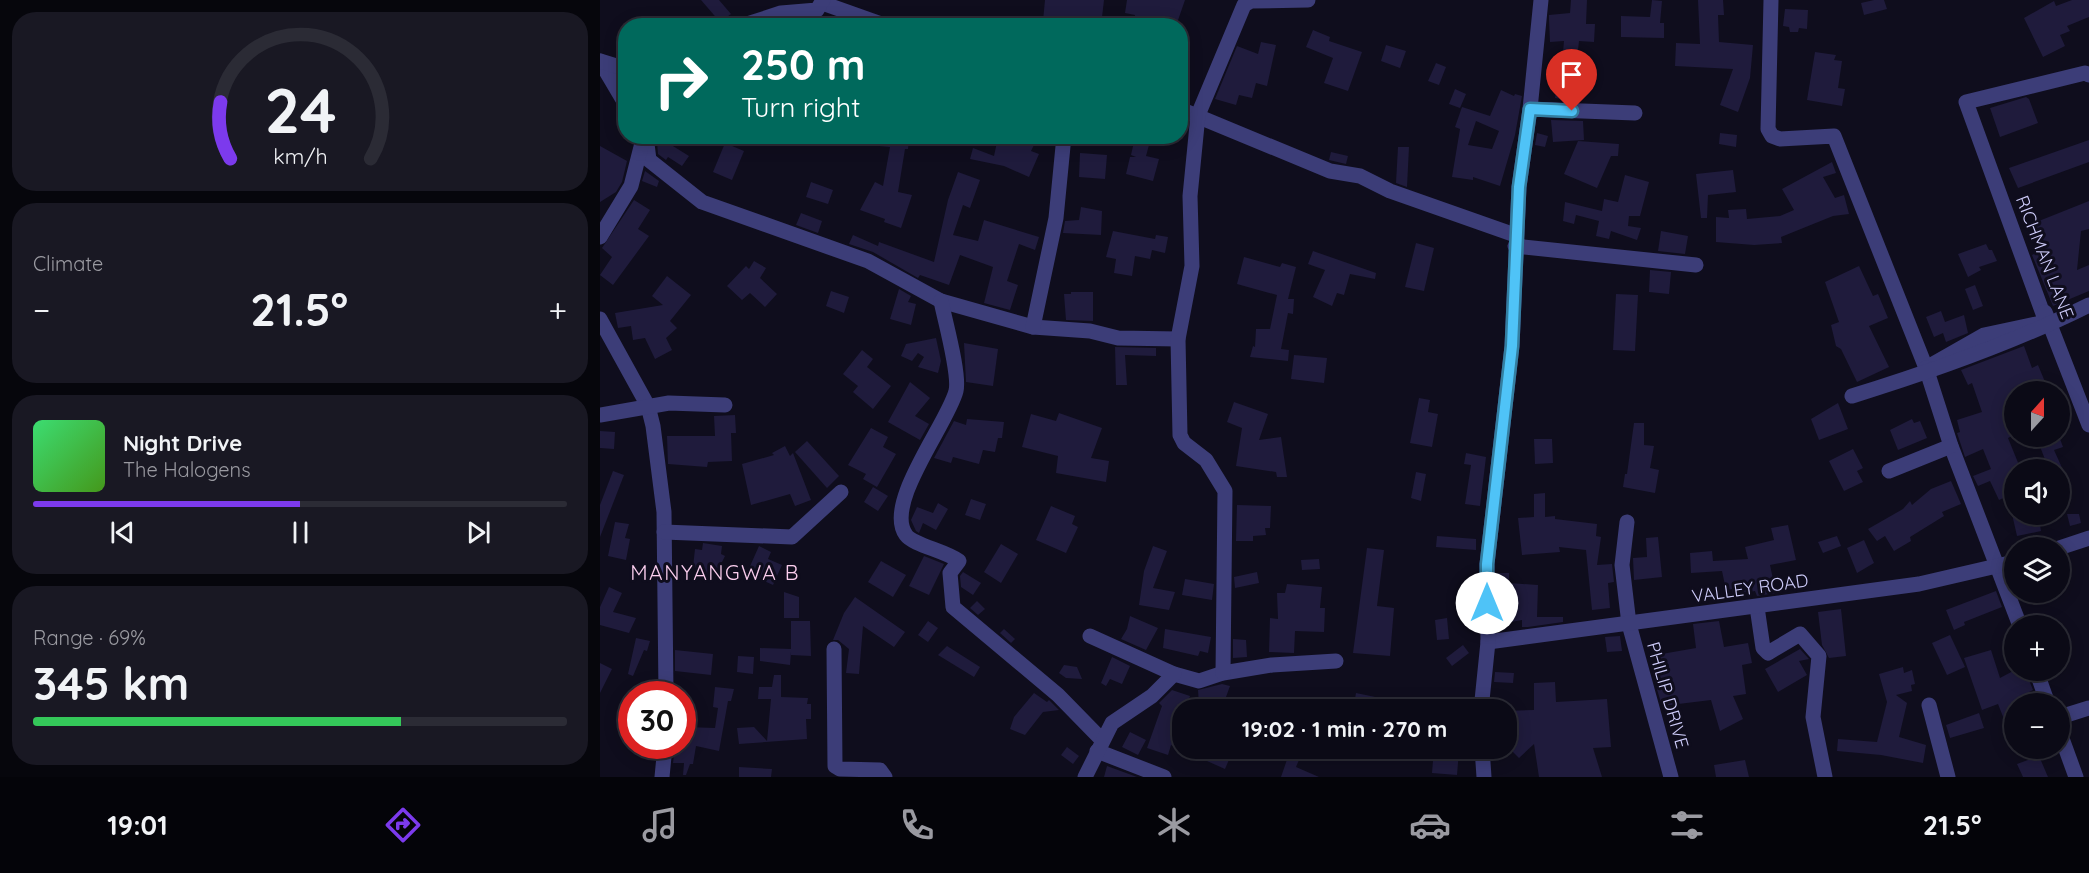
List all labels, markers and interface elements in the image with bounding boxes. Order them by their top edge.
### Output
text: 250 m [741,38,865,91]
icon: right [642,42,720,120]
pin [1546,49,1597,111]
icon: arrive [1555,58,1588,91]
text: 24 [264,71,336,149]
text: Turn right [741,90,860,124]
text: km/h [273,143,327,169]
street label: RICHMAN LANE [2011,192,2079,322]
text: Climate [33,251,103,276]
text: 21.5° [250,281,348,337]
text: − [33,289,50,330]
text: + [548,289,567,330]
north arrow [2004,381,2070,447]
map controls [2004,381,2070,759]
text: Night Drive [123,429,242,457]
text: The Halogens [123,457,251,482]
button: sound [2004,459,2070,525]
icon: previous [106,516,139,549]
icon: pause [284,516,317,549]
icon: next [462,516,495,549]
button: layers [2004,537,2070,603]
district label: MANYANGWA B [630,559,800,585]
street label: VALLEY ROAD [1690,568,1810,608]
position arrow [1455,571,1519,635]
button: + [2004,615,2070,681]
text: Range · 69% [33,625,146,650]
street label: PHILIP DRIVE [1642,639,1694,751]
text: 345 km [33,655,189,711]
speed limit sign: 30 [618,681,696,759]
button: − [2004,693,2070,759]
text: 19:02 · 1 min · 270 m [1242,715,1447,743]
icon: directions [382,804,424,846]
icon: music [639,804,681,846]
icon: phone [896,804,938,846]
icon: climate [1153,804,1195,846]
icon: car [1409,804,1451,846]
icon: filters [1666,804,1708,846]
text: 19:01 [107,808,168,842]
text: 21.5° [1923,808,1982,842]

